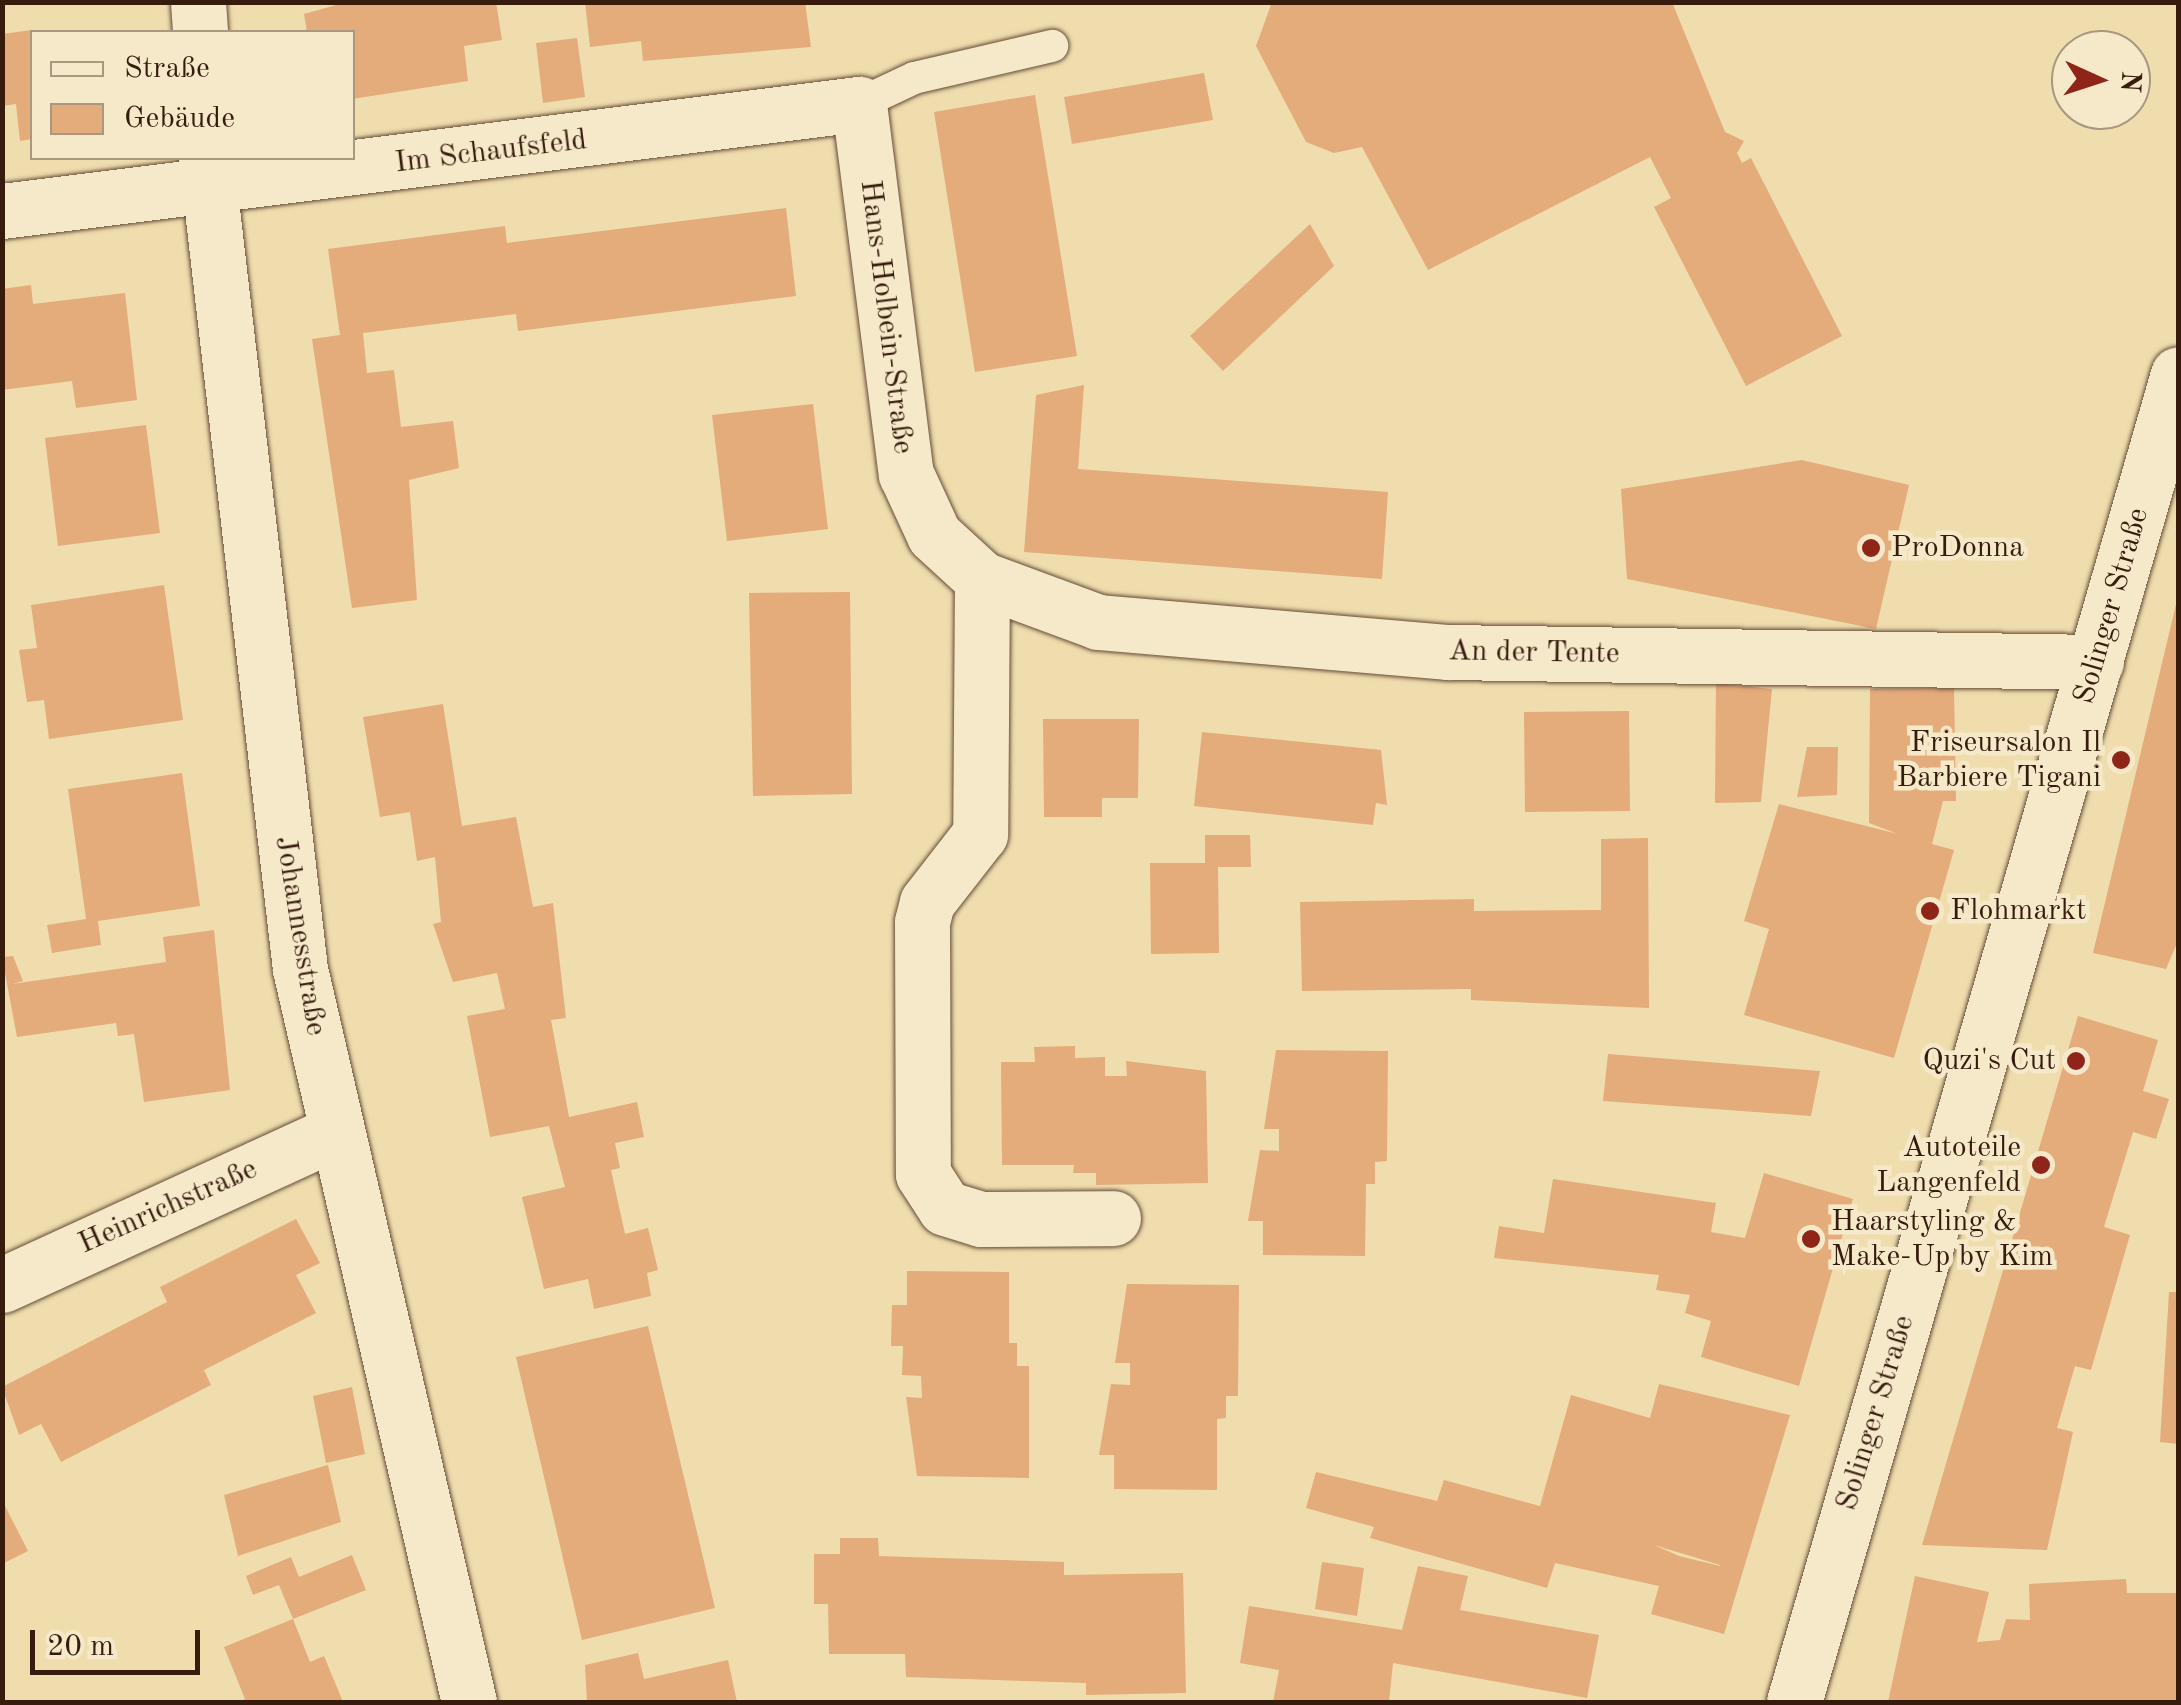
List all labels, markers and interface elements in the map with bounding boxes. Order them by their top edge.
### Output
legend [30,30,355,160]
north arrow [2051,30,2151,130]
text: Straße [124,54,210,84]
text: N [2114,70,2144,93]
text: Gebäude [124,104,235,134]
street label: Im Schaufsfeld [393,122,589,182]
street label: Hans-Holbein-Straße [851,178,921,456]
street label: Solinger Straße [2067,504,2157,708]
place label: ProDonna [1891,530,2024,566]
marker: ProDonna [1860,537,1882,559]
street label: An der Tente [1448,634,1620,672]
place label: Friseursalon Il Barbiere Tigani [1897,725,2101,796]
marker: Friseursalon Il Barbiere Tigani [2110,749,2132,771]
street label: Johannesstraße [266,834,334,1038]
place label: Flohmarkt [1950,893,2087,929]
marker: Flohmarkt [1919,900,1941,922]
place label: Quzi's Cut [1922,1043,2056,1079]
marker: Quzi's Cut [2065,1050,2087,1072]
place label: Autoteile Langenfeld [1876,1130,2021,1200]
street label: Heinrichstraße [73,1152,263,1262]
marker: Autoteile Langenfeld [2030,1154,2052,1176]
place label: Haarstyling & Make-Up by Kim [1831,1204,2053,1274]
marker: Haarstyling & Make-Up by Kim [1800,1228,1822,1250]
street label: Solinger Straße [1829,1311,1923,1515]
scale bar [35,1610,205,1672]
text: 20 m [47,1632,114,1662]

